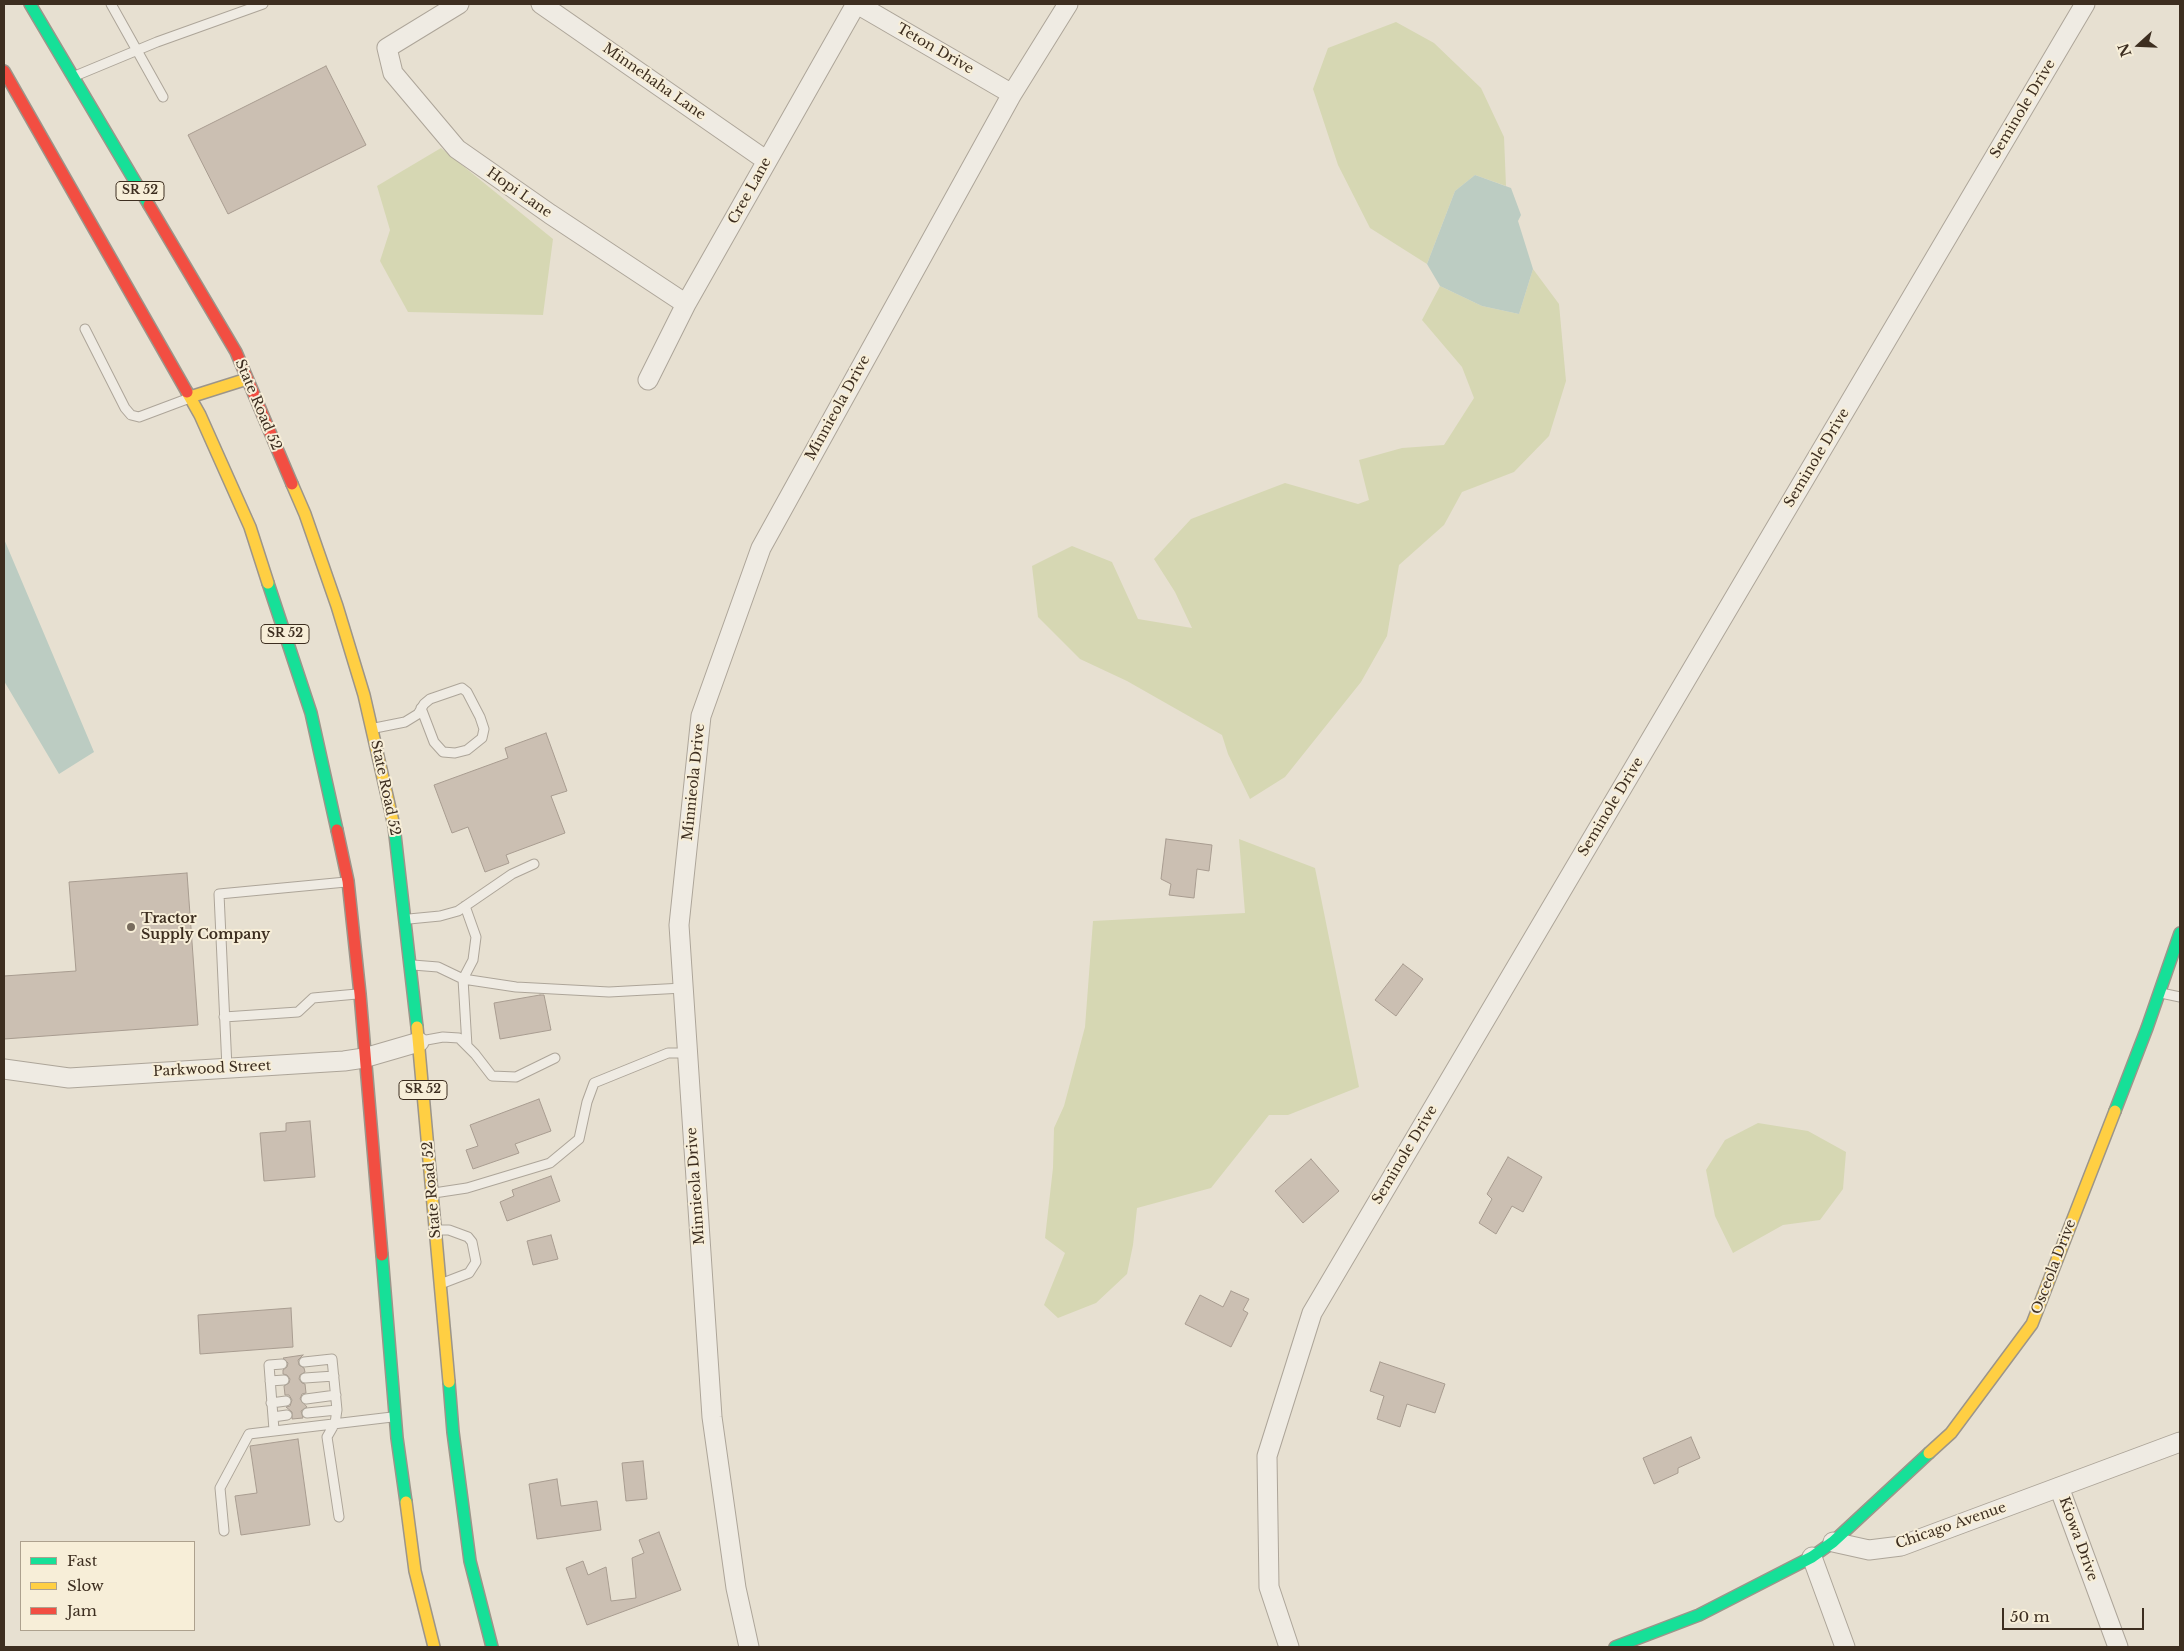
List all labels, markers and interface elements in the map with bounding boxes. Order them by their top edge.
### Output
street label: Teton Drive [894,20,976,78]
north arrow [2114,20,2164,70]
street label: Minnehaha Lane [599,40,709,124]
text: N [2114,41,2136,59]
street label: Seminole Drive [1987,57,2059,161]
street label: Cree Lane [725,155,775,227]
street label: Hopi Lane [483,164,555,222]
road number: SR 52 [116,182,164,200]
street label: Minnieola Drive [802,352,874,464]
street label: State Road 52 [231,357,285,453]
street label: Seminole Drive [1781,406,1853,510]
road number: SR 52 [261,624,309,644]
street label: Minnieola Drive [679,723,709,841]
street label: State Road 52 [367,739,403,837]
street label: Seminole Drive [1575,755,1647,859]
place label: Tractor Supply Company [141,911,270,944]
marker: Tractor Supply Company [125,921,137,933]
street label: Parkwood Street [153,1058,271,1080]
road number: SR 52 [399,1080,447,1100]
street label: Seminole Drive [1369,1103,1441,1207]
street label: Minnieola Drive [684,1127,708,1245]
street label: State Road 52 [419,1141,445,1239]
street label: Osceola Drive [2028,1217,2080,1317]
street label: Kiowa Drive [2055,1495,2101,1583]
street label: Chicago Avenue [1894,1499,2008,1553]
legend [20,1541,195,1631]
text: Fast [67,1551,97,1570]
text: Slow [67,1576,104,1595]
scale bar [2004,1598,2146,1630]
text: Jam [67,1601,97,1620]
text: 50 m [2010,1607,2050,1626]

